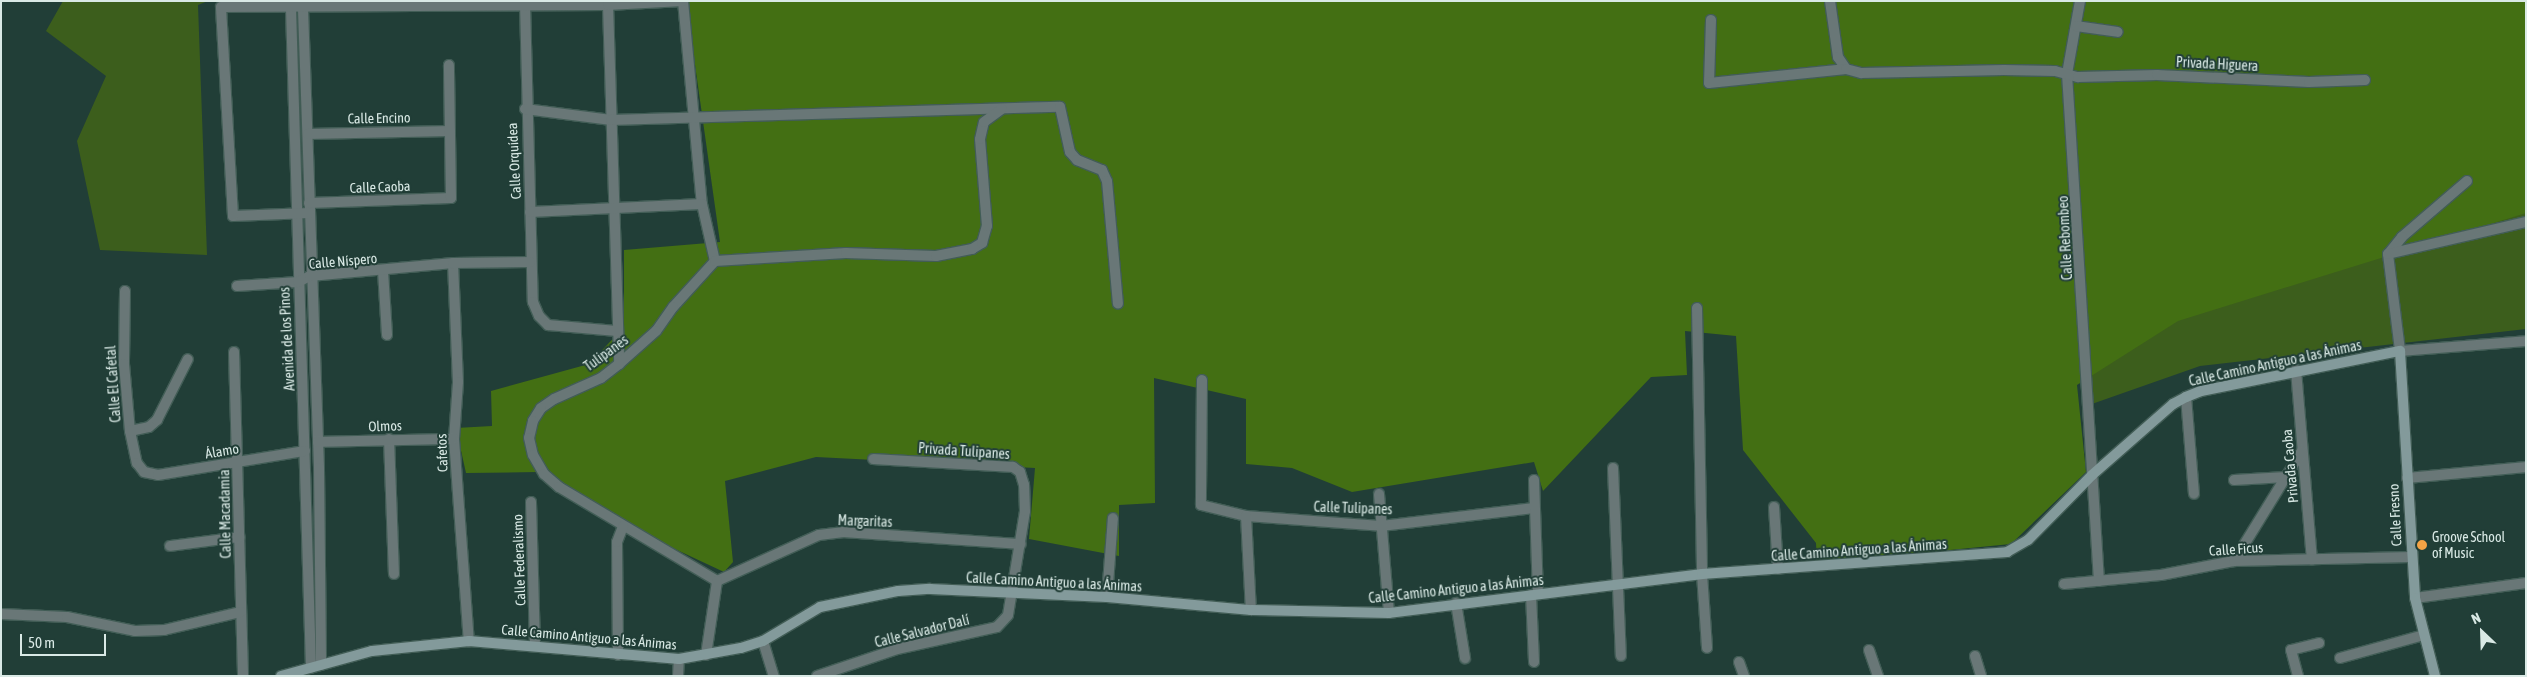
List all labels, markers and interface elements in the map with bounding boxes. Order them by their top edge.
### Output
street label: Privada Higuera [2175,53,2259,75]
street label: Calle Encino [347,109,411,127]
street label: Calle Orquídea [504,122,524,200]
street label: Calle Caoba [349,178,411,196]
street label: Calle Rebombeo [2054,195,2076,281]
street label: Calle Níspero [308,250,378,272]
street label: Avenida de los Pinos [276,287,298,391]
street label: Tulipanes [581,331,631,375]
street label: Calle Camino Antiguo a las Ánimas [2187,337,2363,389]
street label: Calle El Cafetal [102,345,124,423]
street label: Olmos [368,417,402,435]
street label: Privada Caoba [2278,428,2302,504]
street label: Cafetos [433,433,451,473]
street label: Privada Tulipanes [918,439,1010,463]
street label: Álamo [204,440,240,462]
street label: Calle Macadamia [216,469,234,559]
street label: Calle Fresno [2385,483,2405,547]
street label: Calle Tulipanes [1313,498,1393,518]
street label: Margaritas [837,512,893,530]
street label: Calle Federalismo [509,514,529,606]
place label: Groove School of Music [2432,529,2505,562]
street label: Calle Camino Antiguo a las Ánimas [1771,535,1947,565]
street label: Calle Ficus [2208,539,2264,559]
marker: Groove School of Music [2416,539,2428,551]
street label: Calle Camino Antiguo a las Ánimas [966,569,1142,595]
street label: Calle Camino Antiguo a las Ánimas [1368,571,1544,607]
north arrow [2457,607,2507,657]
text: N [2469,609,2483,627]
street label: Calle Salvador Dalí [873,611,971,651]
street label: Calle Camino Antiguo a las Ánimas [501,621,677,653]
scale bar [22,624,109,656]
text: 50 m [28,634,55,651]

